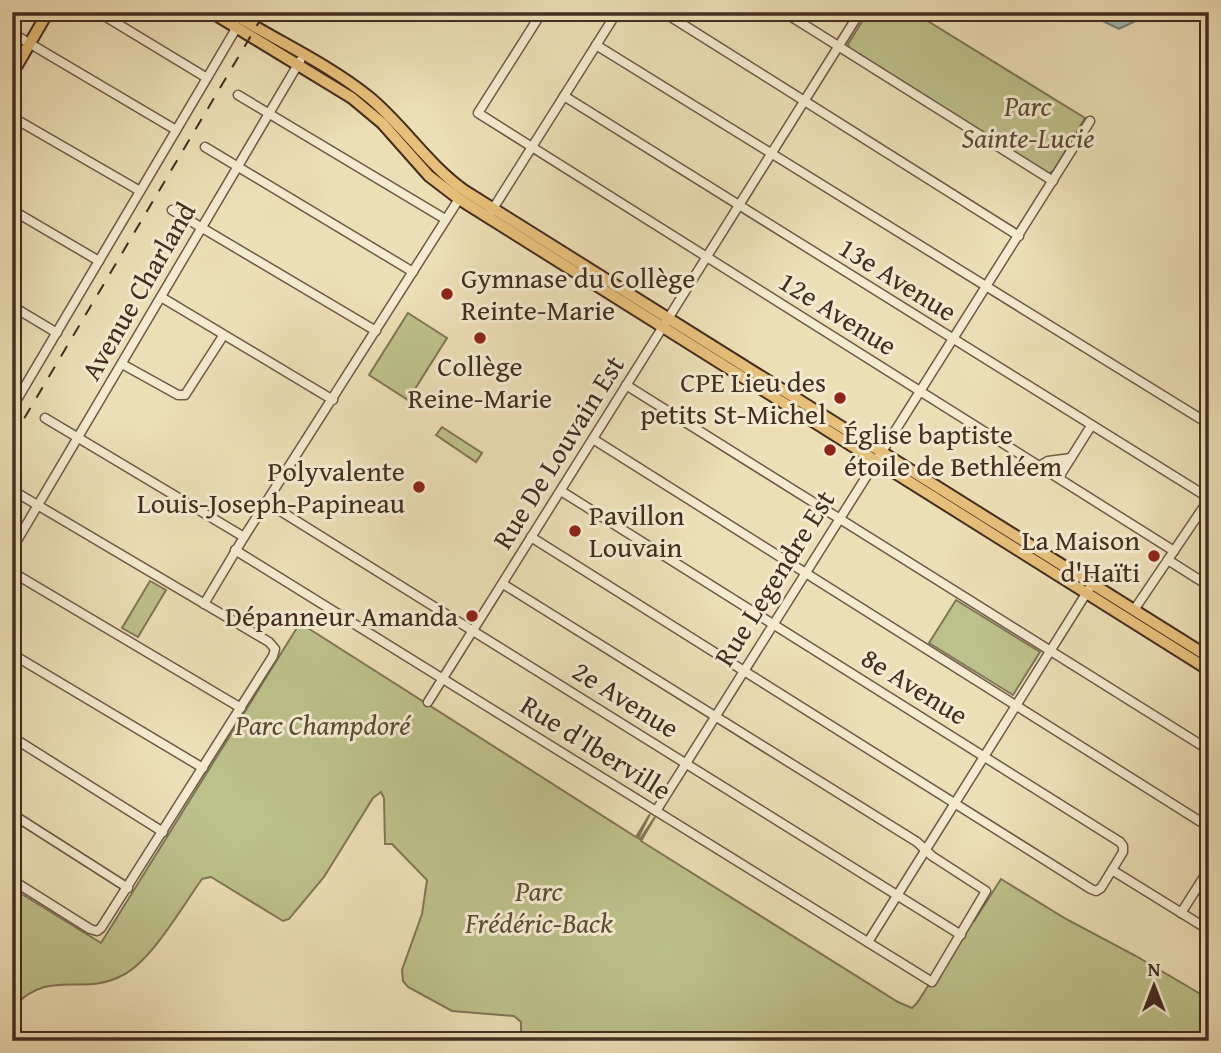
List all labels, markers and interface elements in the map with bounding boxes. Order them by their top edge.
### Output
park label: Parc Sainte-Lucie [962,85,1094,158]
street label: Avenue Charland [70,194,205,387]
street label: 13e Avenue [831,226,965,331]
place label: Gymnase du Collège Reinte-Marie [461,257,695,330]
street label: 12e Avenue [771,260,905,365]
marker: Gymnase du Collège Reinte-Marie [439,286,455,302]
marker: Collège Reine-Marie [472,330,488,346]
place label: Collège Reine-Marie [408,345,552,418]
street label: Rue De Louvain Est [482,347,634,557]
place label: CPE Lieu des petits St-Michel [640,361,826,434]
marker: CPE Lieu des petits St-Michel [832,390,848,406]
place label: Église baptiste étoile de Bethléem [844,413,1062,486]
marker: Église baptiste étoile de Bethléem [822,442,838,458]
place label: Polyvalente Louis-Joseph-Papineau [137,450,405,523]
marker: Polyvalente Louis-Joseph-Papineau [411,479,427,495]
street label: Rue Legendre Est [703,482,844,674]
place label: Pavillon Louvain [589,494,685,567]
place label: La Maison d'Haïti [1022,519,1140,592]
marker: Pavillon Louvain [567,523,583,539]
marker: La Maison d'Haïti [1146,548,1162,564]
place label: Dépanneur Amanda [225,595,459,636]
marker: Dépanneur Amanda [464,608,480,624]
street label: 8e Avenue [854,637,977,734]
street label: 2e Avenue [565,650,688,747]
street label: Rue d'Iberville [513,684,680,809]
park label: Parc Champdoré [234,704,411,745]
park label: Parc Frédéric-Back [464,870,613,943]
north arrow [1120,951,1190,1021]
text: N [1148,955,1161,983]

